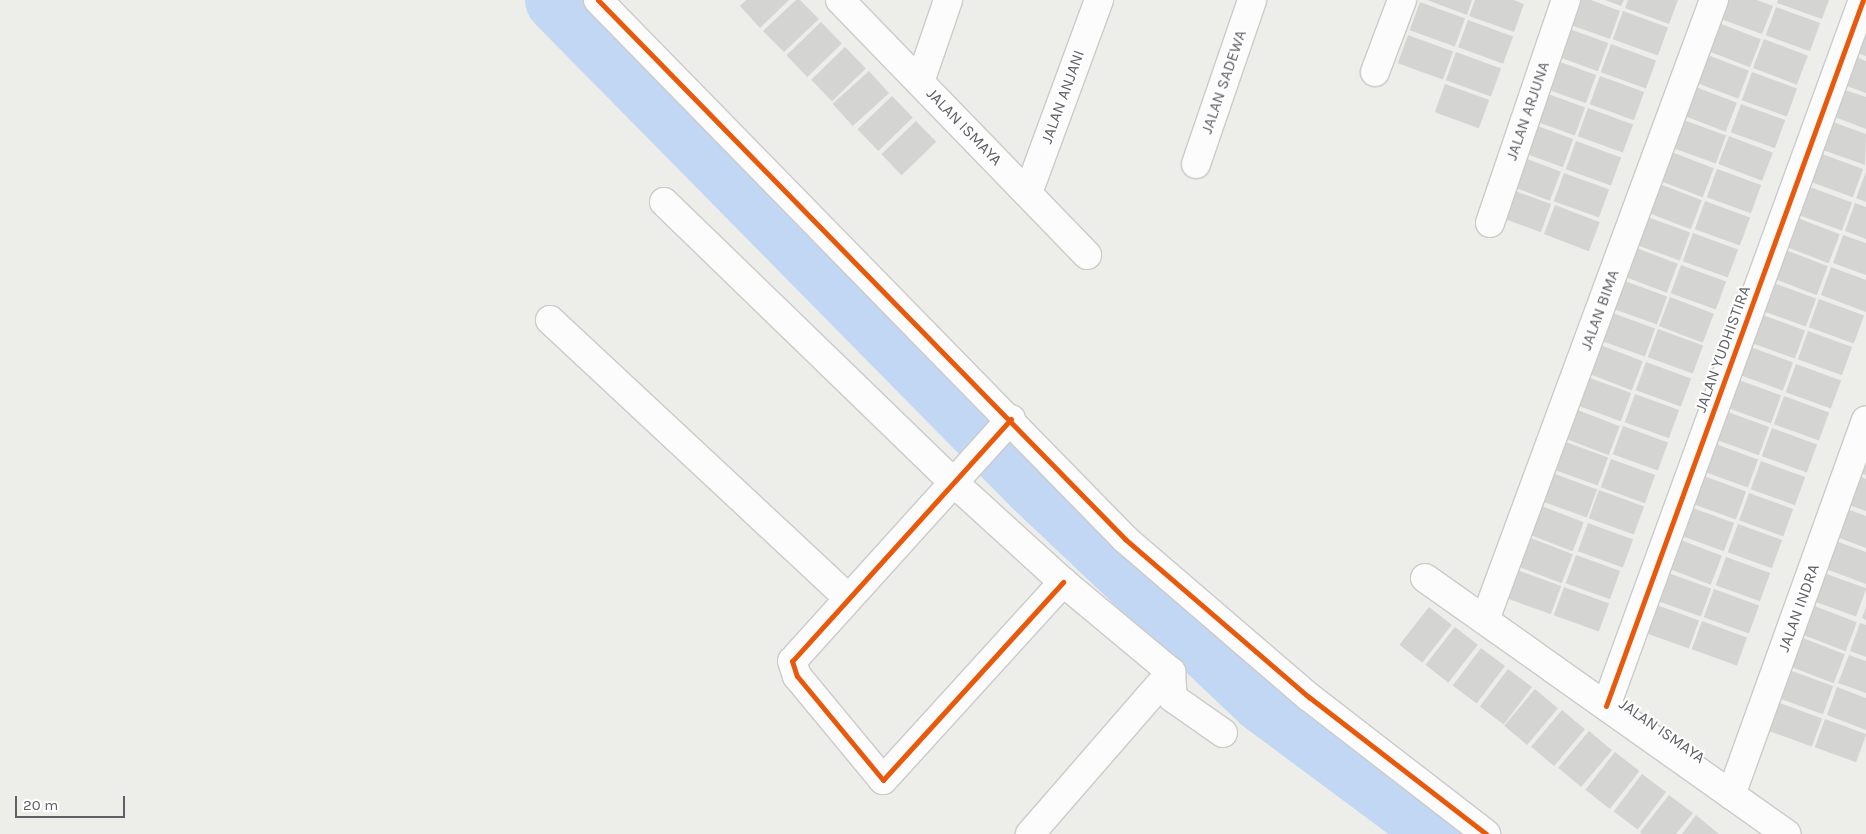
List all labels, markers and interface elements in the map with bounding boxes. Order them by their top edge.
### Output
street label: JALAN SADEWA [1197,28,1251,136]
street label: JALAN ANJANI [1037,48,1089,146]
street label: JALAN ARJUNA [1502,59,1554,163]
street label: JALAN ISMAYA [922,84,1006,170]
street label: JALAN BIMA [1577,267,1623,353]
street label: JALAN YUDHISTIRA [1691,283,1755,415]
street label: JALAN INDRA [1774,561,1824,655]
street label: JALAN ISMAYA [1615,694,1709,768]
scale bar [18,786,128,818]
text: 20 m [23,796,58,814]

